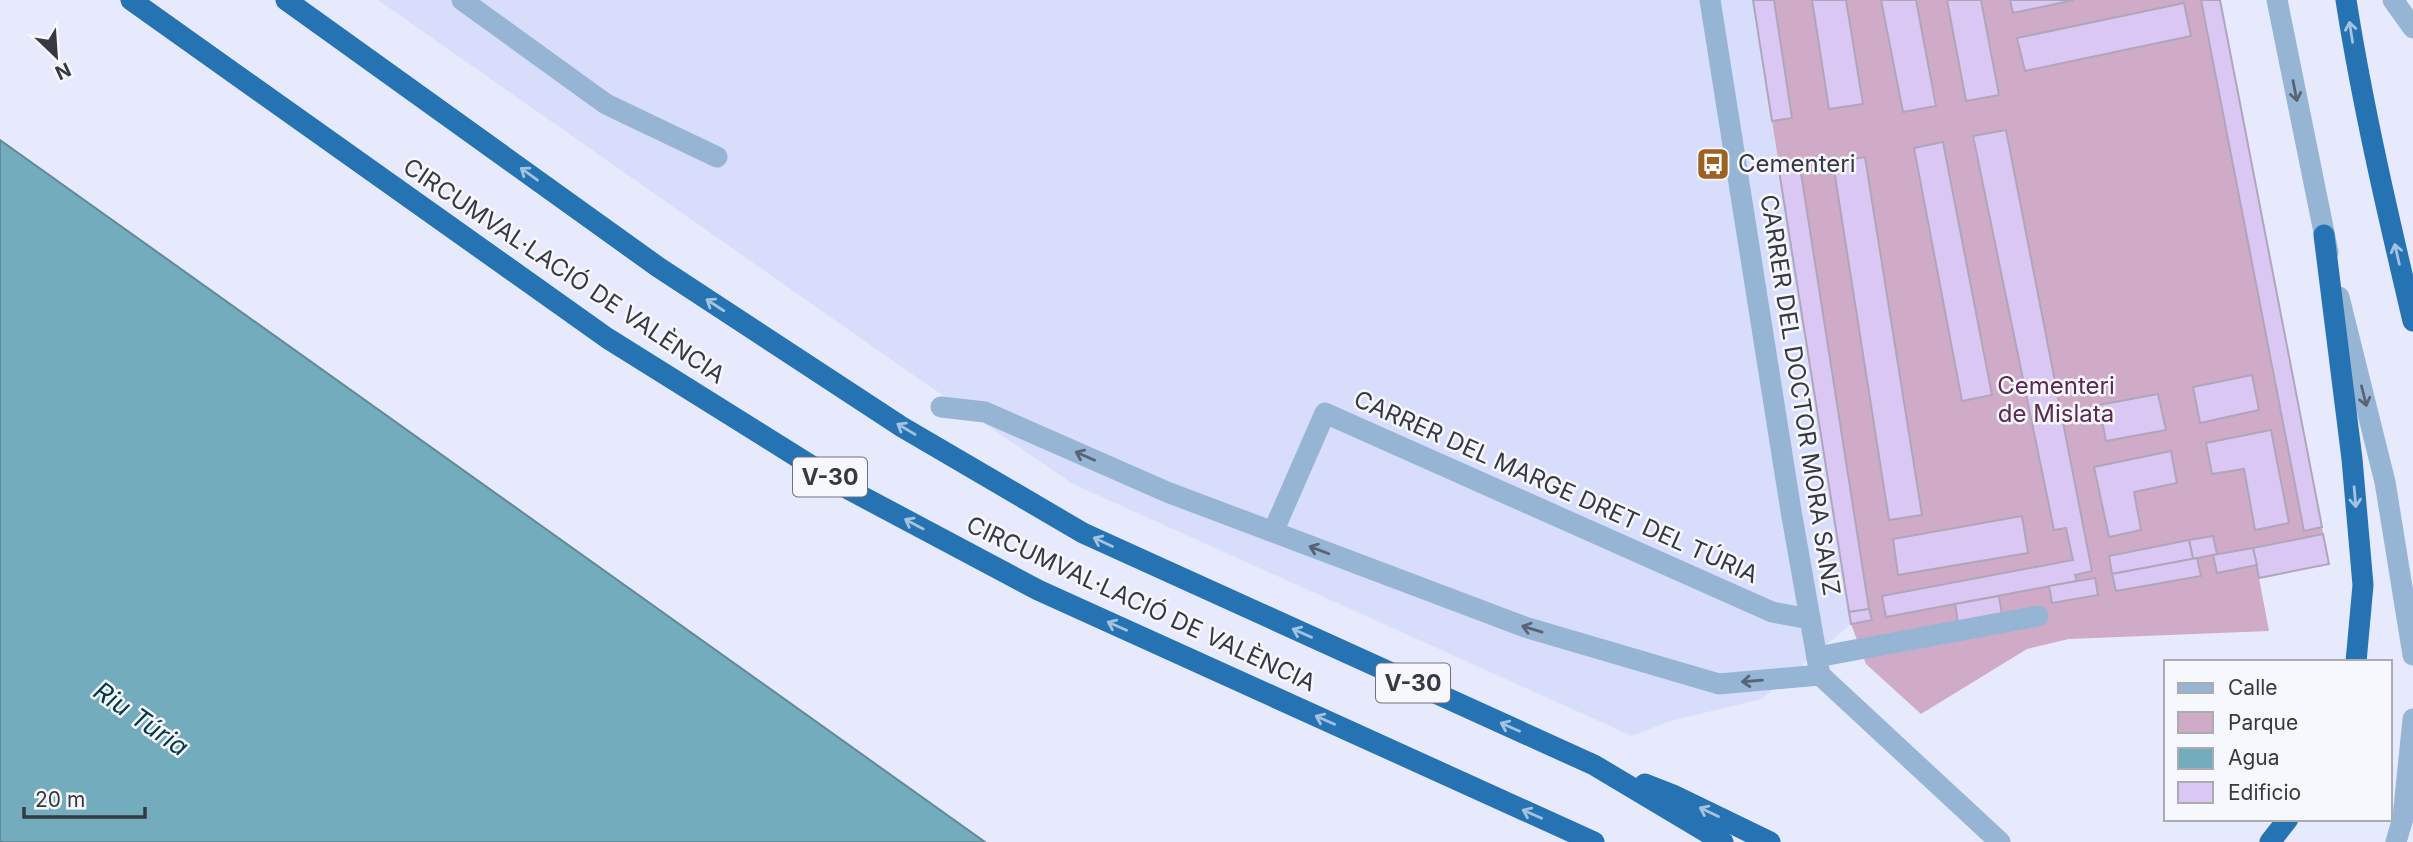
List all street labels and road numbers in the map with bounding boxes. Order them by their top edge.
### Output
street label: CIRCUMVAL·LACIÓ DE VALÈNCIA [398,151,731,389]
street label: CARRER DEL DOCTOR MORA SANZ [1754,192,1847,598]
street label: CARRER DEL MARGE DRET DEL TÚRIA [1350,383,1763,589]
road number: V-30 [793,457,867,496]
street label: CIRCUMVAL·LACIÓ DE VALÈNCIA [962,509,1321,697]
road number: V-30 [1376,664,1450,702]

